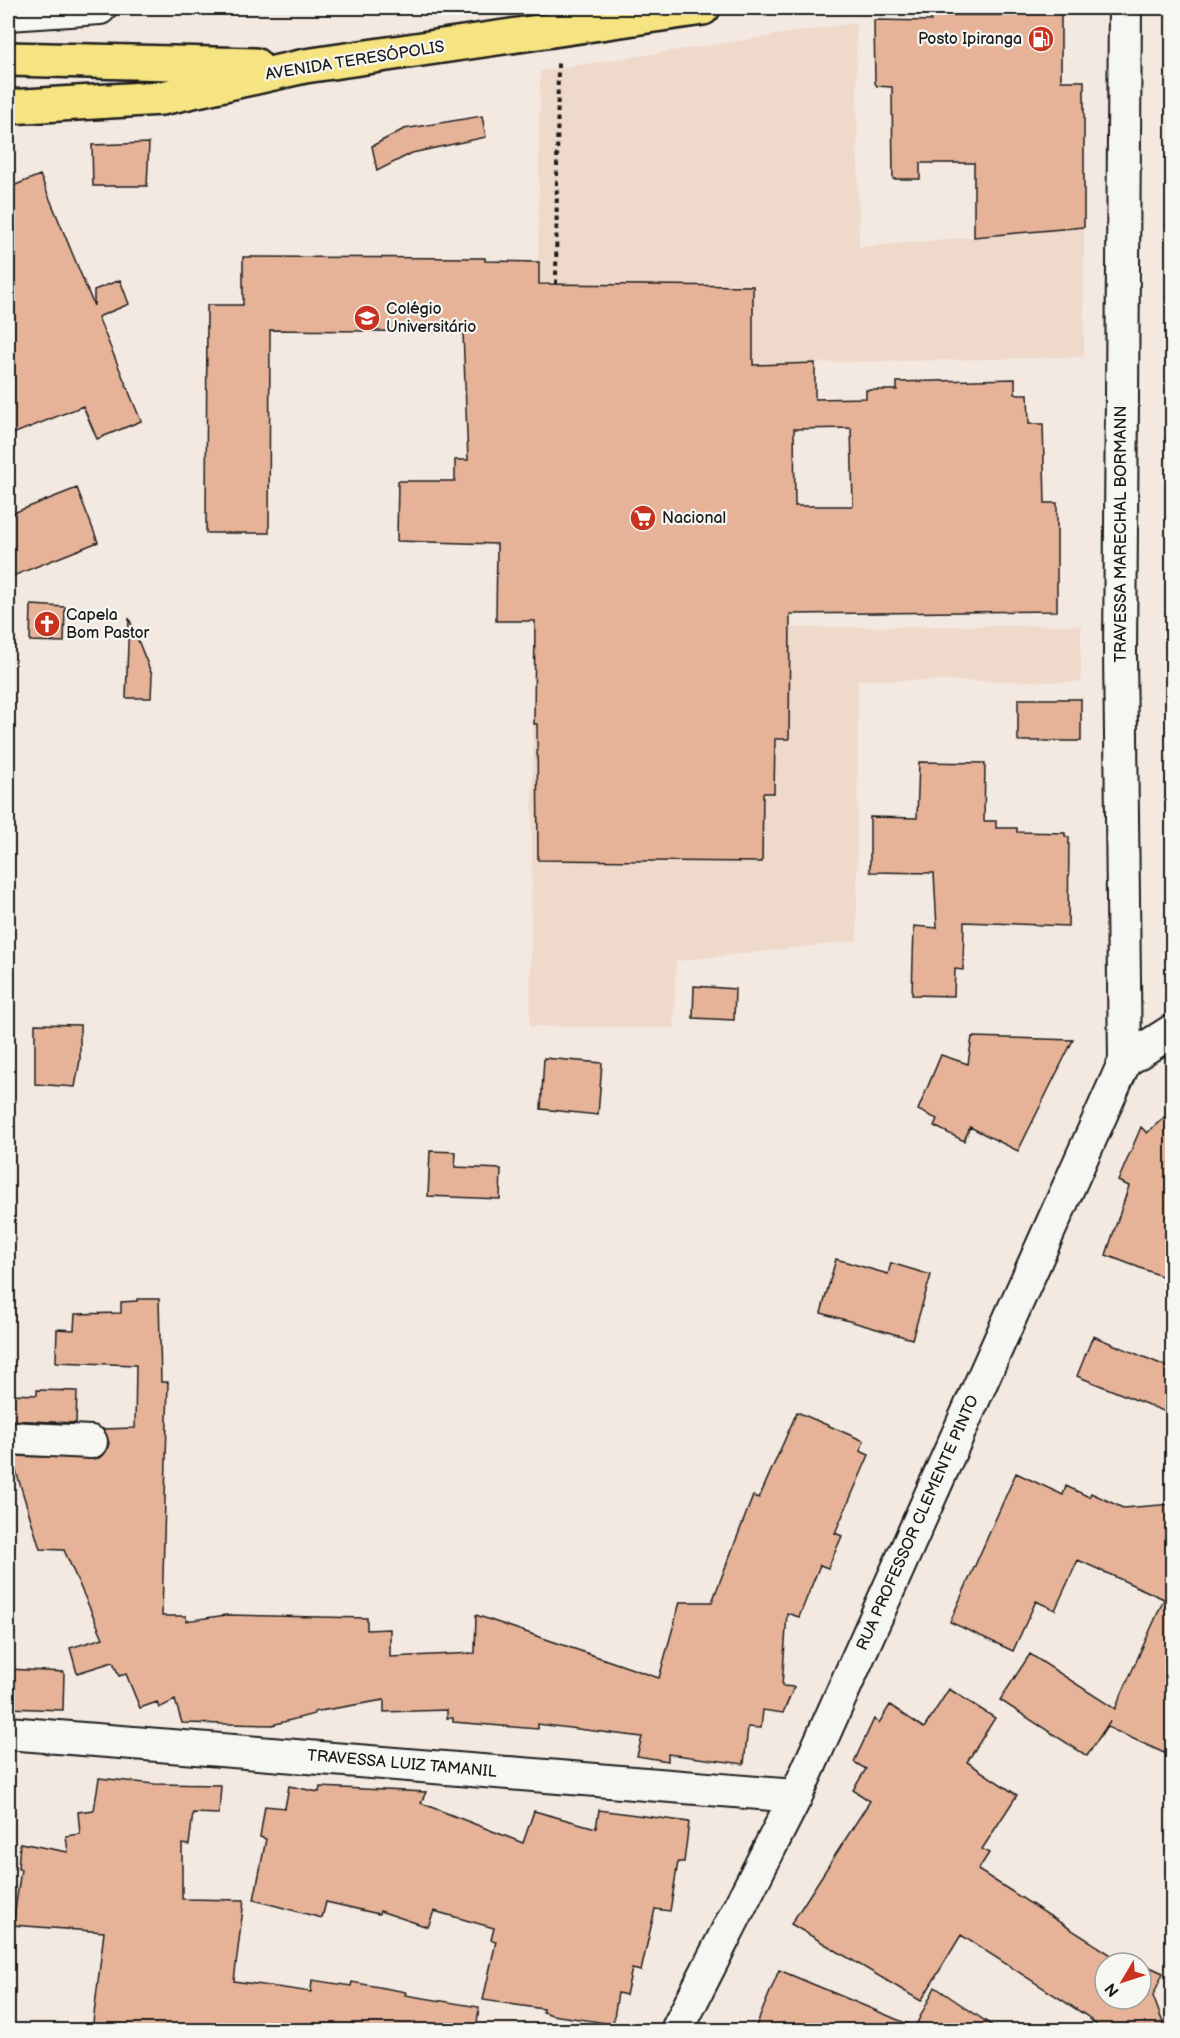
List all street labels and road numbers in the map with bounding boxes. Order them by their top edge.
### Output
street label: AVENIDA TERESÓPOLIS [264,35,446,85]
street label: TRAVESSA MARECHAL BORMANN [1112,405,1131,663]
street label: RUA PROFESSOR CLEMENTE PINTO [853,1392,983,1654]
street label: TRAVESSA LUIZ TAMANIL [306,1746,498,1782]

